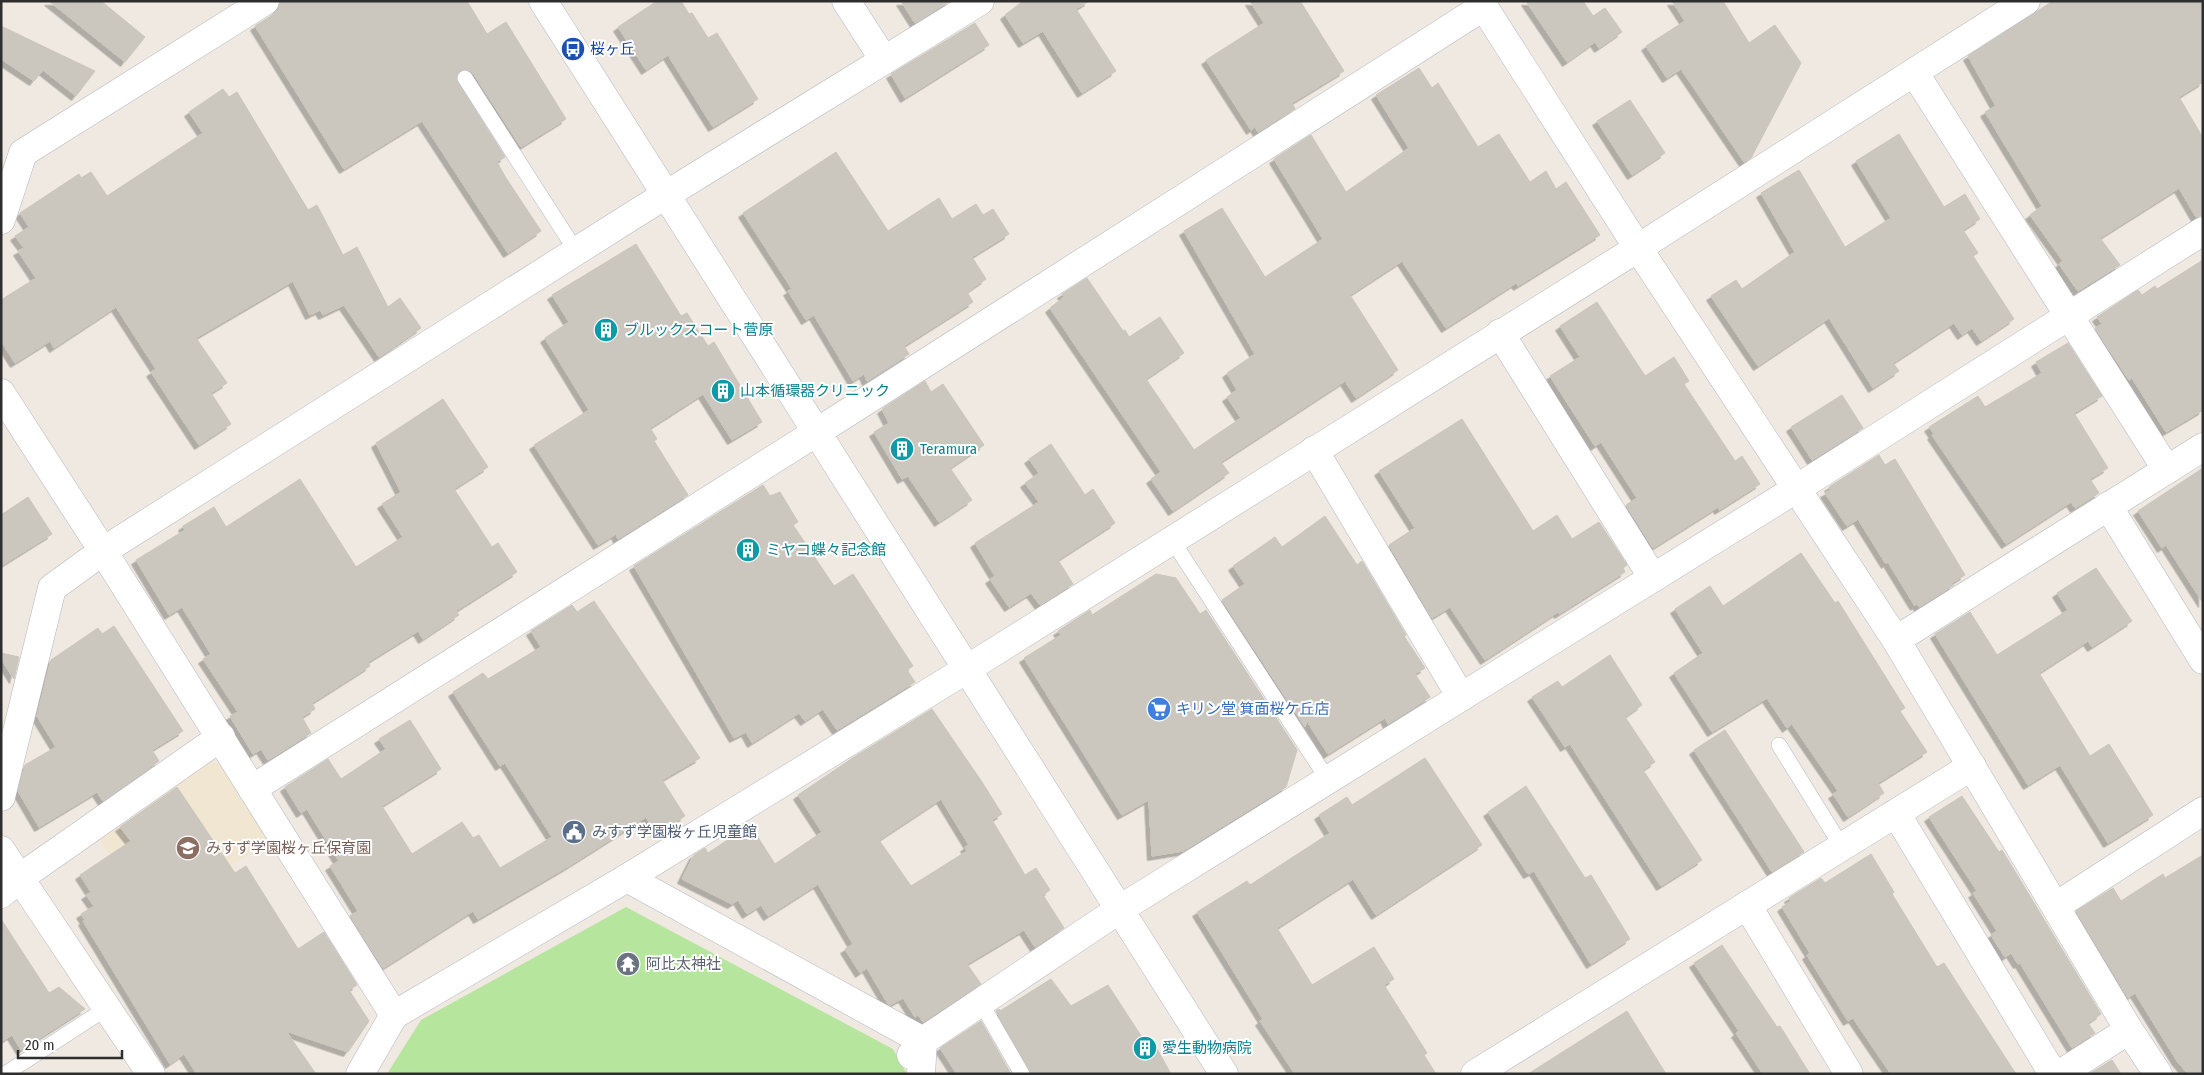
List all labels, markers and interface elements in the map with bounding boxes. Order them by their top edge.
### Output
bus stop icon: 桜ヶ丘 [560,36,586,62]
place label: 桜ヶ丘 [590,40,635,58]
building icon: ブルックスコート菅原 [593,317,619,343]
place label: ブルックスコート菅原 [624,321,774,339]
building icon: 山本循環器クリニック [710,378,736,404]
place label: 山本循環器クリニック [740,382,890,400]
building icon: Teramura [889,436,915,462]
place label: Teramura [920,440,977,458]
building icon: ミヤコ蝶々記念館 [735,537,761,563]
place label: ミヤコ蝶々記念館 [766,541,886,559]
supermarket icon: キリン堂 箕面桜ケ丘店 [1146,696,1172,722]
place label: キリン堂 箕面桜ケ丘店 [1176,700,1330,718]
public building icon: みすず学園桜ヶ丘児童館 [561,819,587,845]
place label: みすず学園桜ヶ丘児童館 [592,823,757,841]
school or university icon: みすず学園桜ヶ丘保育園 [175,835,201,861]
place label: みすず学園桜ヶ丘保育園 [206,839,371,857]
temple icon: 阿比太神社 [615,951,641,977]
place label: 阿比太神社 [646,955,721,973]
scale bar [18,1028,121,1060]
building icon: 愛生動物病院 [1132,1035,1158,1061]
text: 20 m [25,1036,55,1054]
place label: 愛生動物病院 [1162,1039,1252,1057]

